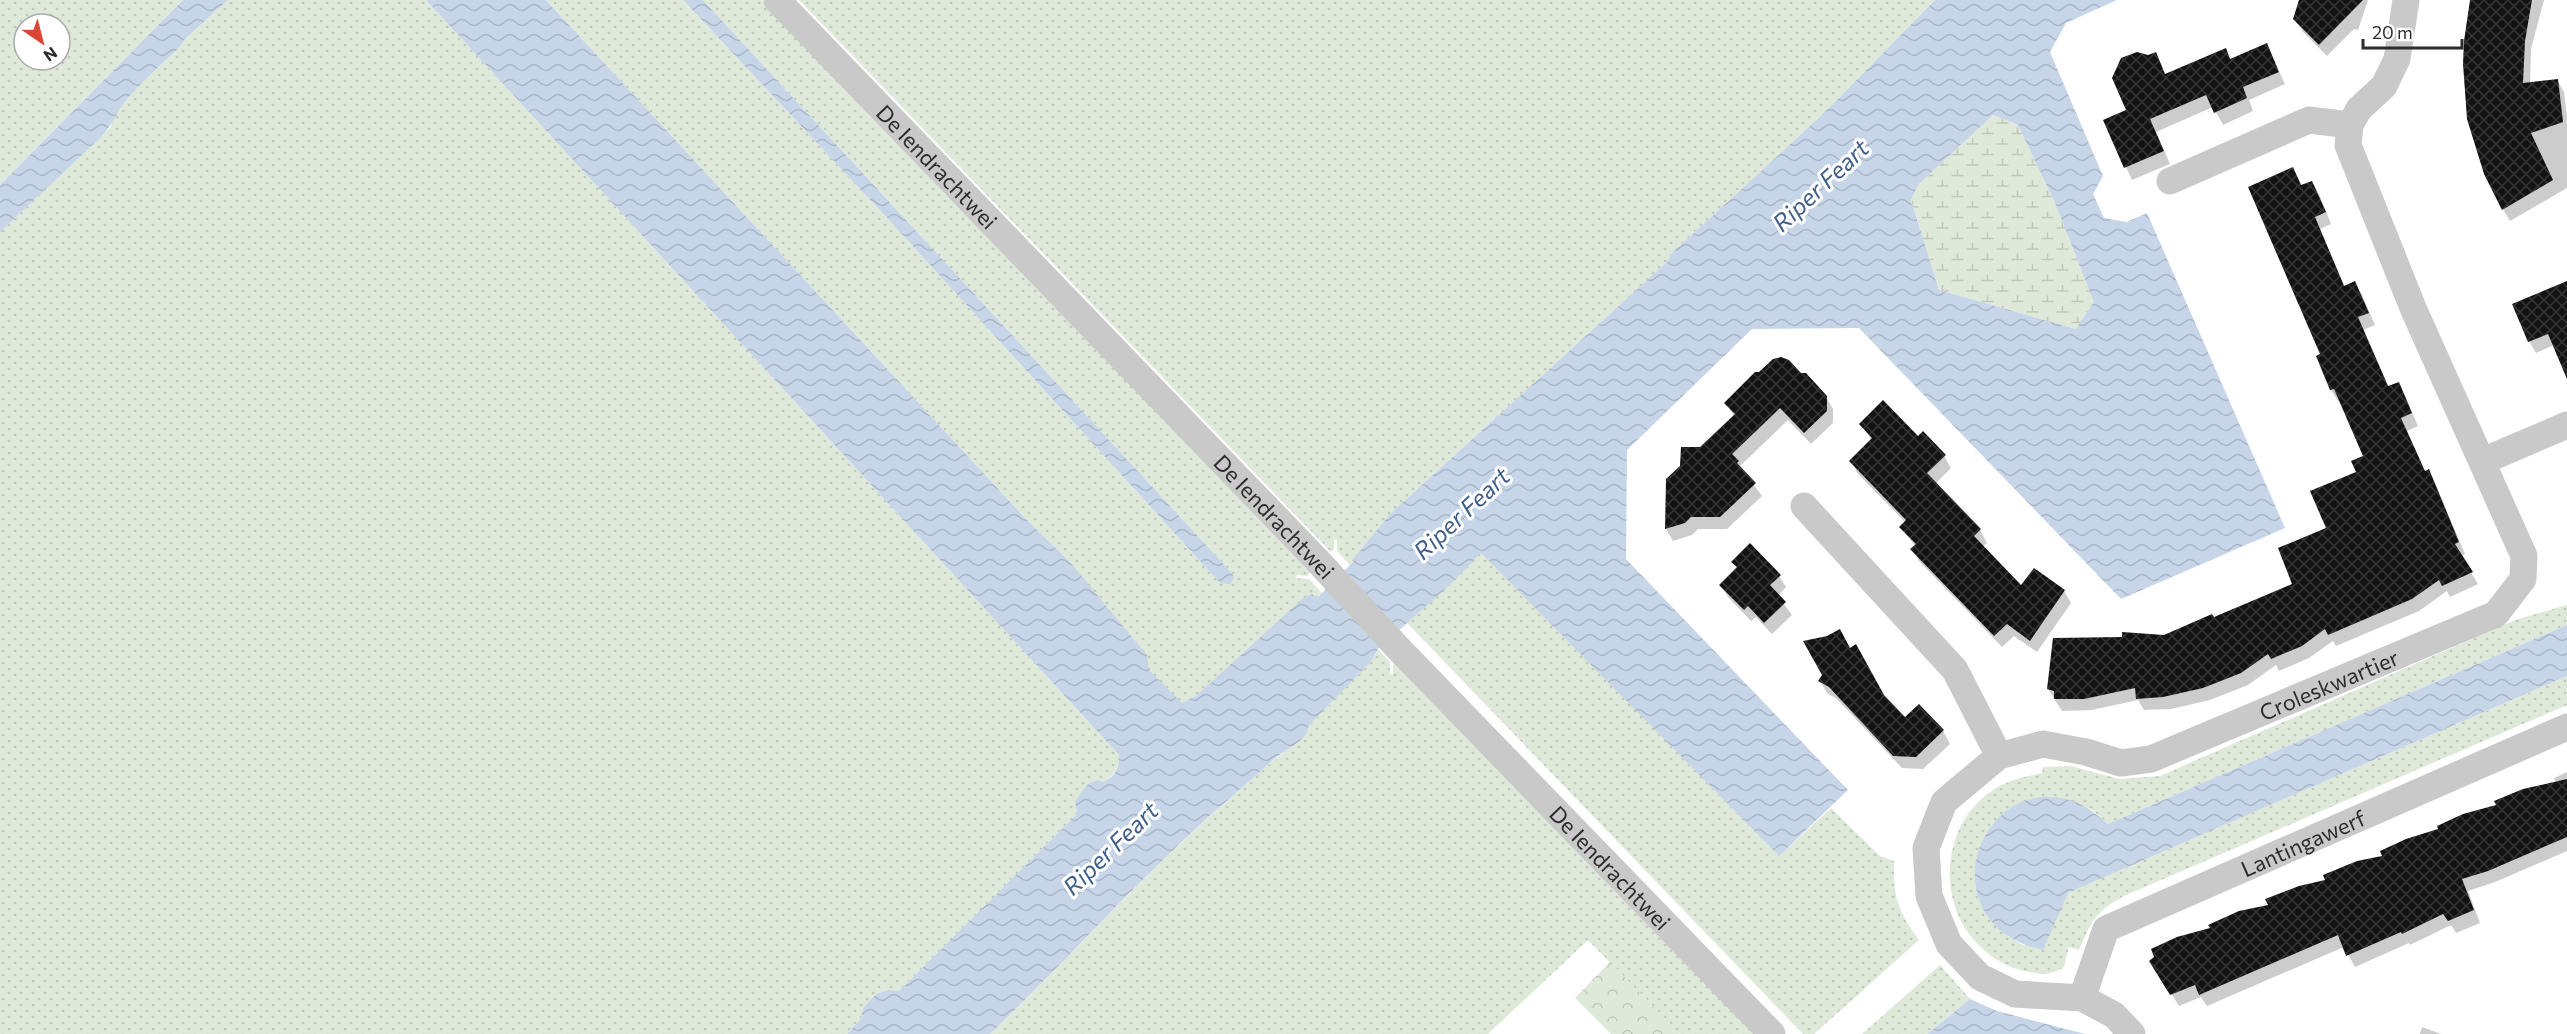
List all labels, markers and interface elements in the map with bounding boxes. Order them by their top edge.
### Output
north arrow [12,12,72,72]
scale bar [2363,12,2462,50]
text: 20 m [2372,21,2413,43]
text: N [41,43,61,66]
street label: De Iendrachtwei [871,99,1003,234]
water label: Riper Feart [1766,132,1875,237]
street label: De Iendrachtwei [1209,448,1341,584]
water label: Riper Feart [1407,460,1516,565]
street label: Croleskwartier [2255,643,2403,726]
water label: Riper Feart [1056,795,1164,901]
street label: De Iendrachtwei [1544,800,1677,935]
street label: Lantingawerf [2236,803,2370,882]

